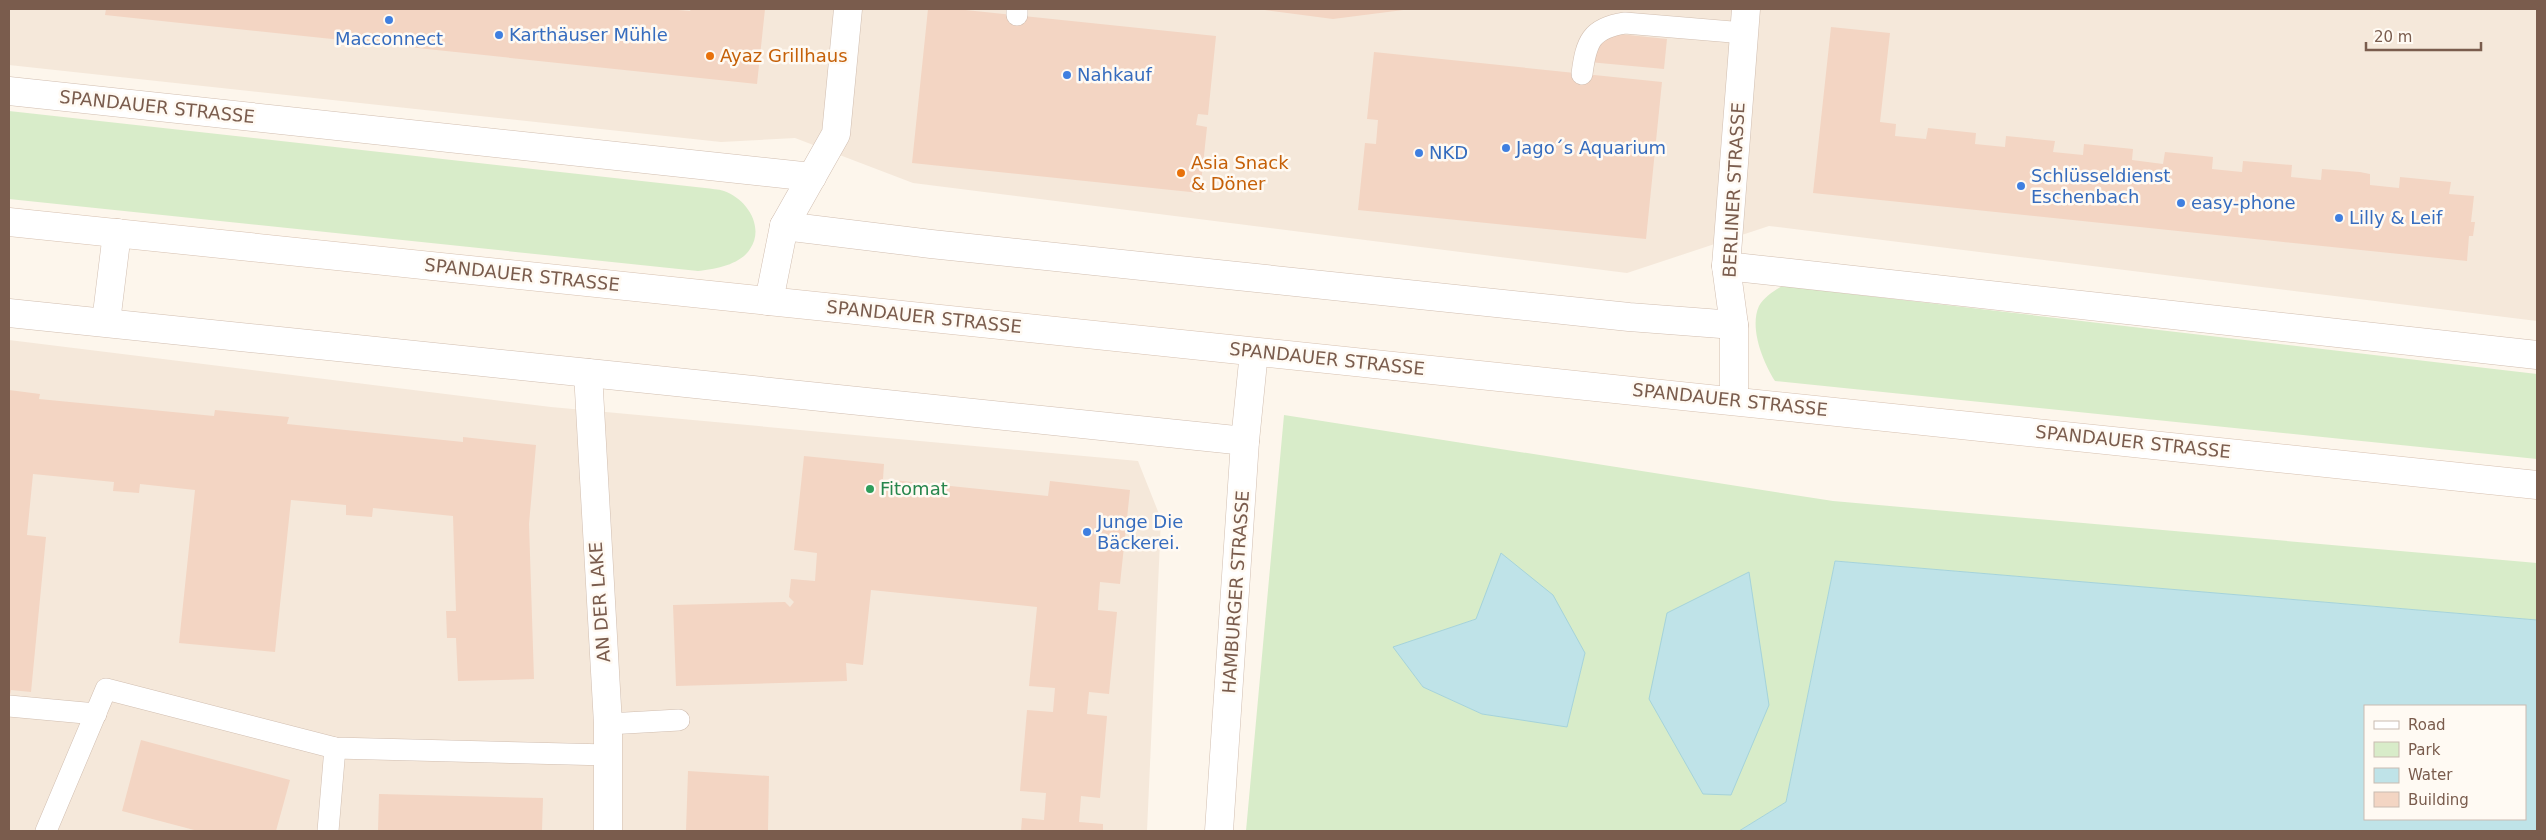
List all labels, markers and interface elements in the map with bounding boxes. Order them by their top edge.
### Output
marker: Macconnect [383,14,395,26]
scale bar [2366,20,2481,52]
place label: Karthäuser Mühle [509,24,668,45]
place label: Macconnect [335,28,443,49]
text: 20 m [2374,28,2412,46]
marker: Karthäuser Mühle [493,29,505,41]
place label: Ayaz Grillhaus [720,45,848,66]
marker: Ayaz Grillhaus [704,50,716,62]
place label: Nahkauf [1077,64,1152,85]
marker: Nahkauf [1061,69,1073,81]
street label: SPANDAUER STRASSE [58,86,256,127]
street label: BERLINER STRASSE [1718,102,1749,278]
place label: Jago´s Aquarium [1515,137,1666,158]
place label: NKD [1429,142,1468,163]
marker: Jago´s Aquarium [1500,142,1512,154]
marker: NKD [1413,147,1425,159]
place label: Asia Snack & Döner [1191,152,1289,194]
place label: Schlüsseldienst Eschenbach [2031,165,2170,207]
marker: Asia Snack & Döner [1175,167,1187,179]
marker: Schlüsseldienst Eschenbach [2015,180,2027,192]
place label: easy-phone [2191,192,2296,213]
marker: easy-phone [2175,197,2187,209]
place label: Lilly & Leif [2349,207,2443,228]
marker: Lilly & Leif [2333,212,2345,224]
street label: SPANDAUER STRASSE [423,254,621,295]
street label: SPANDAUER STRASSE [825,296,1023,337]
street label: SPANDAUER STRASSE [1228,338,1426,379]
street label: SPANDAUER STRASSE [1631,379,1829,420]
street label: SPANDAUER STRASSE [2034,421,2232,462]
place label: Fitomat [880,478,948,499]
marker: Fitomat [864,483,876,495]
street label: HAMBURGER STRASSE [1218,490,1253,694]
place label: Junge Die Bäckerei. [1096,511,1183,553]
marker: Junge Die Bäckerei. [1081,526,1093,538]
street label: AN DER LAKE [585,541,614,663]
legend [2364,705,2526,820]
text: Road [2408,716,2446,734]
text: Park [2408,741,2441,759]
text: Water [2408,766,2453,784]
text: Building [2408,791,2469,809]

